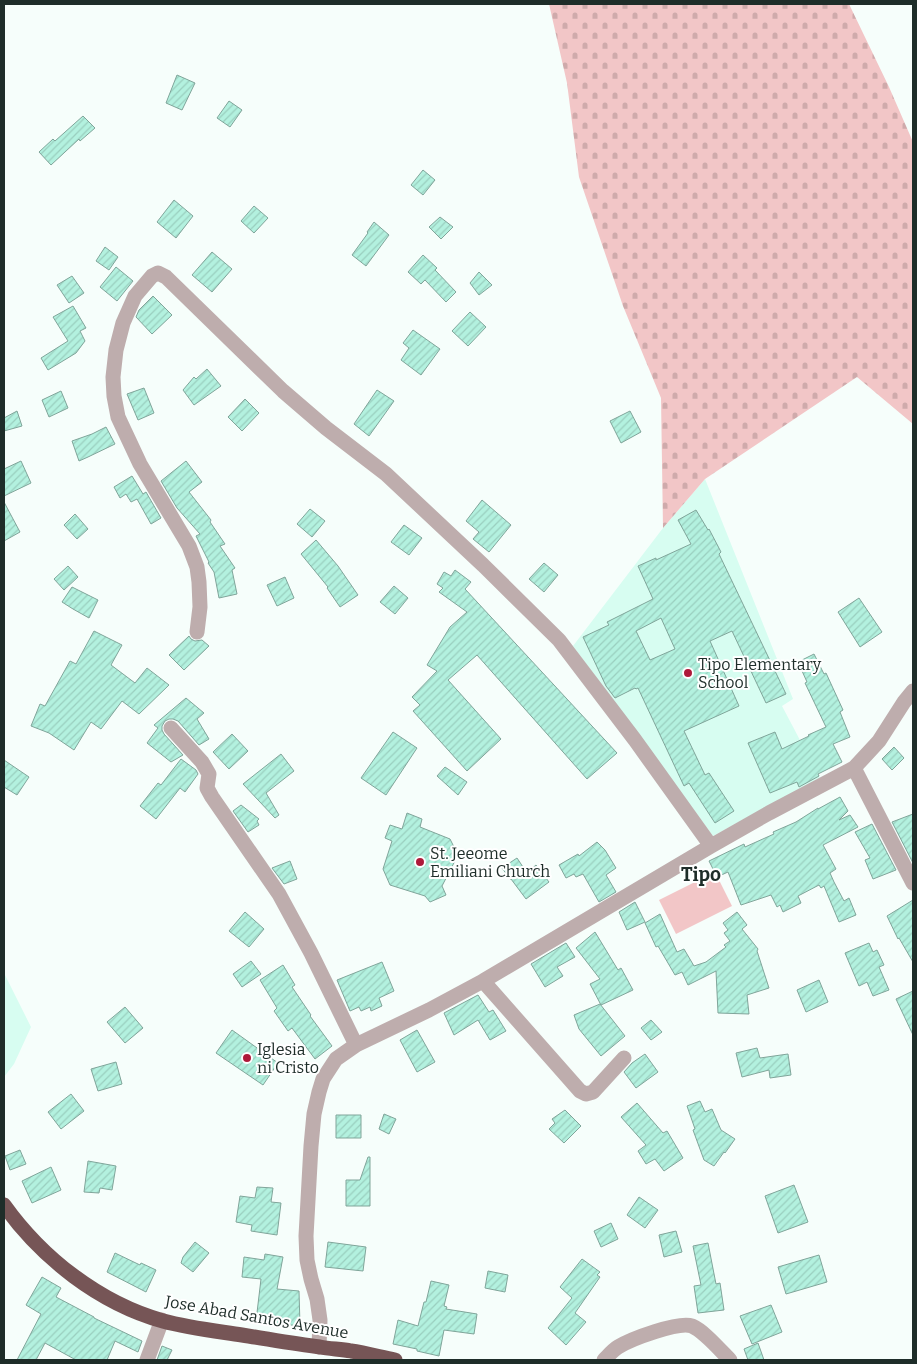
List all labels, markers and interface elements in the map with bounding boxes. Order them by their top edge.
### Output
place label: Tipo Elementary School [698,655,822,692]
marker: Tipo Elementary School [682,667,694,679]
place label: St. Jeeome Emiliani Church [430,844,550,881]
marker: St. Jeeome Emiliani Church [414,856,426,868]
district label: Tipo [681,863,721,886]
place label: Iglesia ni Cristo [257,1040,319,1077]
marker: Iglesia ni Cristo [241,1052,253,1064]
street label: Jose Abad Santos Avenue [163,1291,350,1342]

